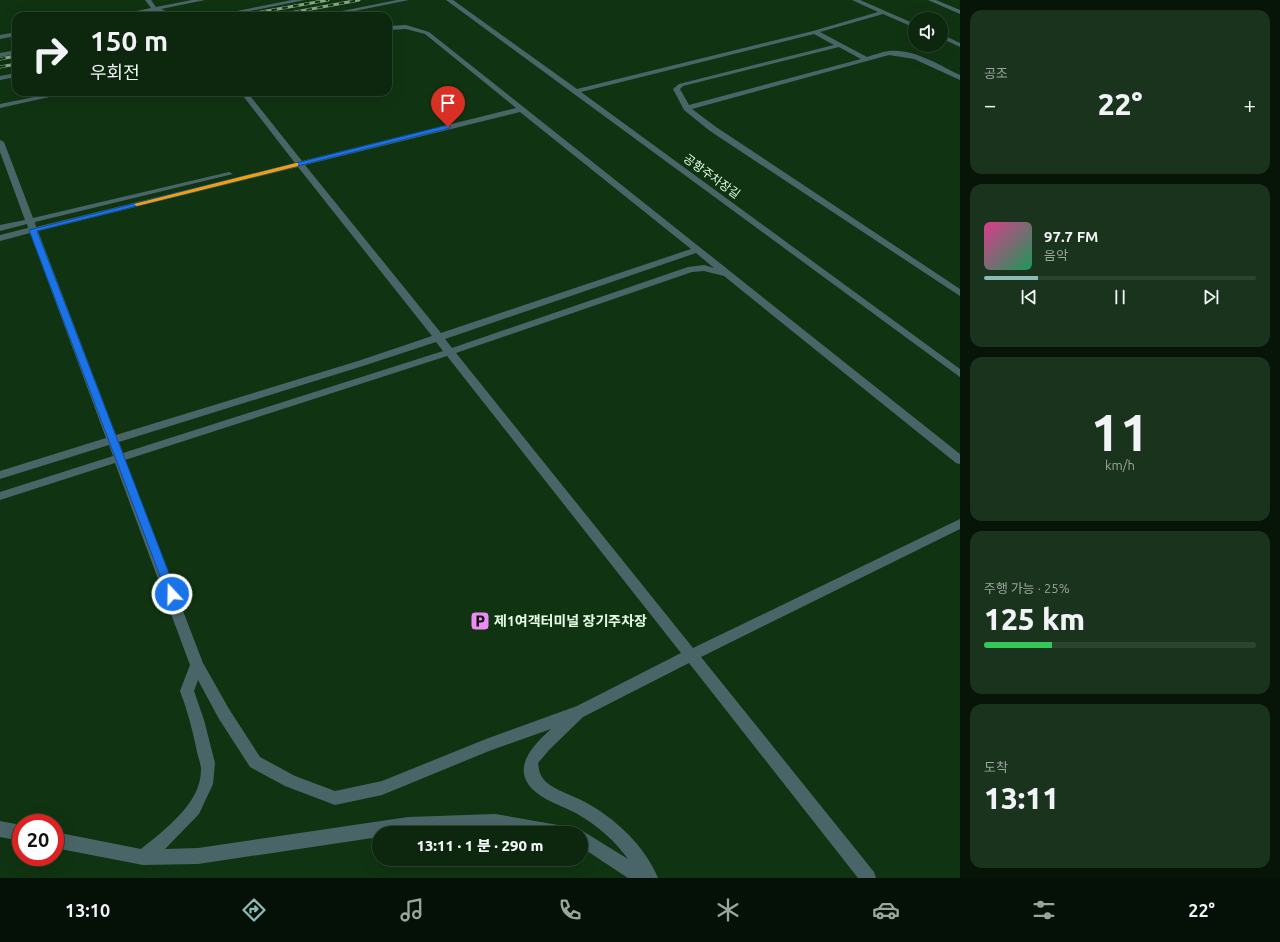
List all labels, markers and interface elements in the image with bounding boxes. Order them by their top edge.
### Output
map controls [908,12,948,52]
button: sound [908,12,948,52]
text: 150 m [90,25,168,56]
icon: right [24,28,76,80]
text: 우회전 [90,62,140,82]
text: 공조 [984,66,1008,80]
pin [431,86,465,127]
text: 22° [1098,87,1142,121]
icon: arrive [437,92,459,114]
text: − [984,92,996,117]
text: + [1244,92,1256,117]
street label: 공항주차장길 [681,151,743,201]
text: 97.7 FM [1044,228,1098,245]
text: 음악 [1044,248,1068,262]
icon: previous [1018,286,1040,308]
icon: pause [1109,286,1131,308]
icon: next [1200,286,1222,308]
text: 11 [1091,403,1149,461]
text: km/h [1105,458,1135,472]
position arrow [151,573,193,615]
text: 주행 가능 · 25% [984,581,1070,595]
text: 125 km [984,602,1085,636]
parking icon: 제1여객터미널 장기주차장 [469,610,491,632]
place label: 제1여객터미널 장기주차장 [494,613,647,629]
text: 도착 [984,760,1008,774]
text: 13:11 [984,781,1059,815]
speed limit sign: 20 [12,814,64,866]
text: 13:11 · 1 분 · 290 m [416,837,544,854]
icon: directions [240,896,268,924]
icon: music [398,896,426,924]
icon: phone [556,896,584,924]
icon: climate [714,896,742,924]
icon: car [872,896,900,924]
icon: filters [1030,896,1058,924]
text: 13:10 [65,900,110,920]
text: 22° [1188,900,1215,920]

